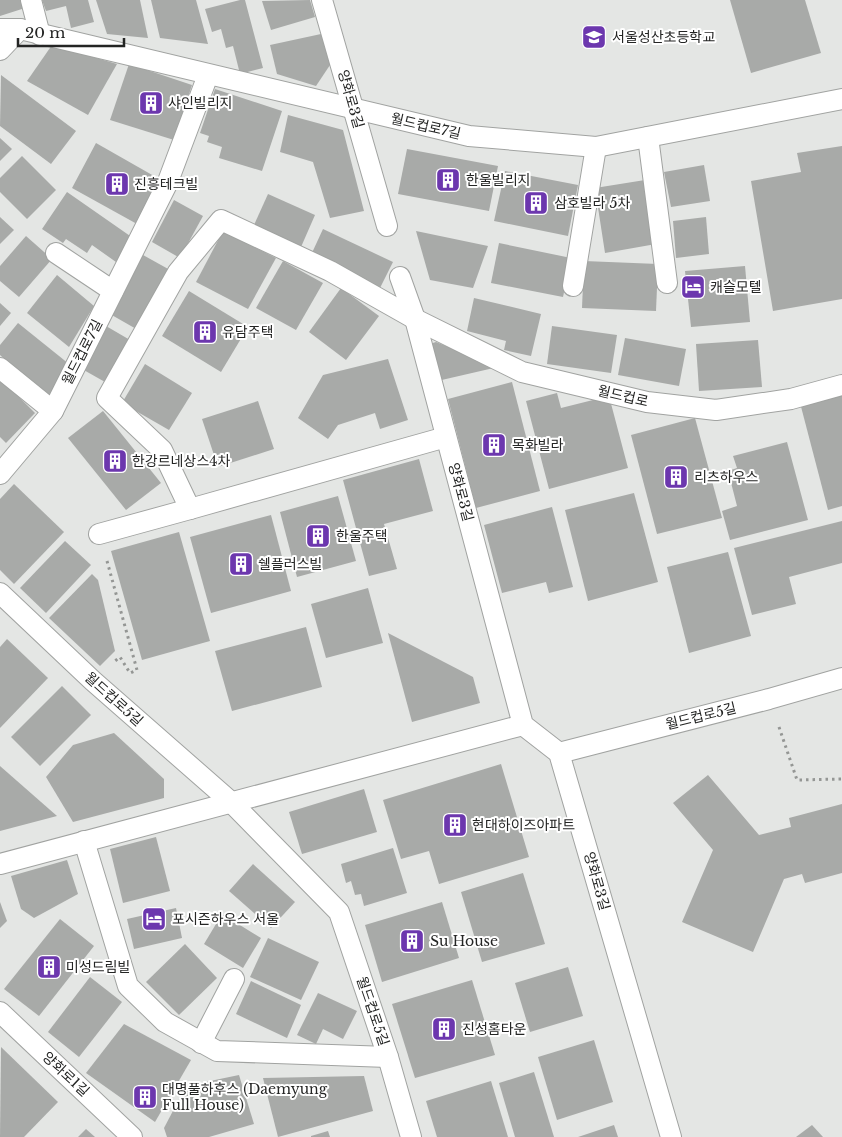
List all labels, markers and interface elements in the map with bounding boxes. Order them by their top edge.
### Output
scale bar [18,15,124,47]
text: 20 m [25,23,65,42]
school or university icon: 서울성산초등학교 [581,24,607,50]
place label: 서울성산초등학교 [612,28,715,46]
street label: 양화로3길 [334,68,368,130]
building icon: 샤인빌리지 [138,90,164,116]
place label: 샤인빌리지 [168,94,232,112]
street label: 월드컵로7길 [389,109,463,143]
building icon: 한울빌리지 [435,167,461,193]
building icon: 진흥테크빌 [104,171,130,197]
place label: 한울빌리지 [466,171,530,189]
place label: 진흥테크빌 [134,175,198,193]
building icon: 삼호빌라 5차 [523,190,549,216]
place label: 삼호빌라 5차 [554,194,630,212]
hotel icon: 캐슬모텔 [680,274,706,300]
place label: 캐슬모텔 [710,278,762,296]
street label: 월드컵로7길 [58,316,106,388]
building icon: 유담주택 [192,319,218,345]
place label: 유담주택 [222,323,274,341]
street label: 월드컵로 [596,381,650,411]
building icon: 목화빌라 [481,432,507,458]
place label: 목화빌라 [512,436,564,454]
building icon: 한강르네상스4차 [102,448,128,474]
place label: 한강르네상스4차 [132,452,230,470]
street label: 양화로3길 [445,461,477,523]
building icon: 리츠하우스 [663,464,689,490]
place label: 리츠하우스 [694,468,759,486]
building icon: 한울주택 [305,523,331,549]
place label: 한울주택 [336,527,388,545]
building icon: 쉘플러스빌 [228,551,254,577]
place label: 쉘플러스빌 [258,555,322,573]
street label: 월드컵로5길 [81,668,147,730]
street label: 월드컵로5길 [664,699,738,733]
building icon: 현대하이즈아파트 [442,812,468,838]
place label: 현대하이즈아파트 [472,816,575,834]
street label: 양화로3길 [580,850,614,912]
hotel icon: 포시즌하우스 서울 [141,906,167,932]
place label: 포시즌하우스 서울 [172,910,279,928]
building icon: Su House [399,928,425,954]
place label: Su House [430,932,498,950]
building icon: 미성드림빌 [36,954,62,980]
place label: 미성드림빌 [66,958,130,976]
street label: 월드컵로5길 [353,974,393,1048]
building icon: 진성홈타운 [431,1016,457,1042]
place label: 진성홈타운 [462,1020,527,1038]
street label: 양화로1길 [39,1048,93,1100]
place label: 대명풀하후스 (Daemyung Full House) [162,1080,328,1114]
building icon: 대명풀하후스 (Daemyung Full House) [132,1084,158,1110]

